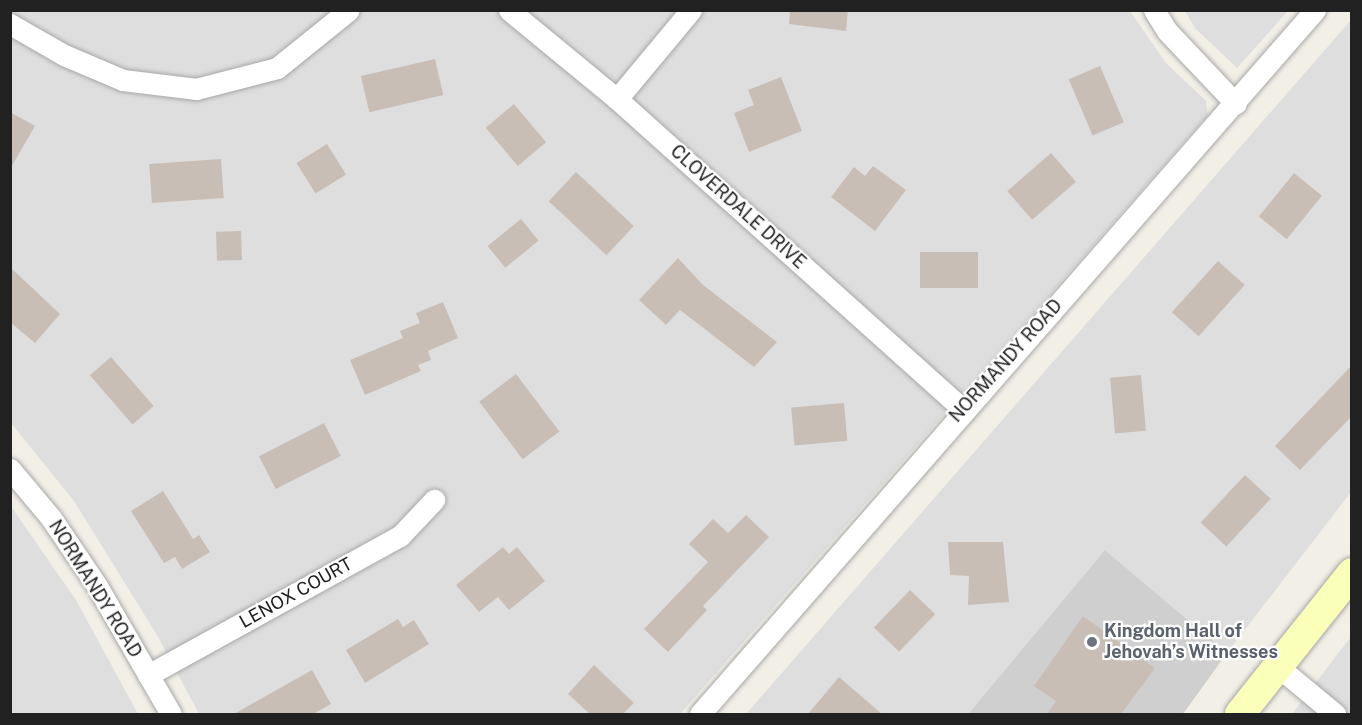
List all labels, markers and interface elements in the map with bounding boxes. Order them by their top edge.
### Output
street label: CLOVERDALE DRIVE [666,141,810,273]
street label: NORMANDY ROAD [945,295,1067,427]
street label: NORMANDY ROAD [44,516,146,662]
street label: LENOX COURT [236,553,356,633]
place label: Kingdom Hall of Jehovah’s Witnesses [1104,621,1278,664]
marker: Kingdom Hall of Jehovah’s Witnesses [1085,635,1099,649]

